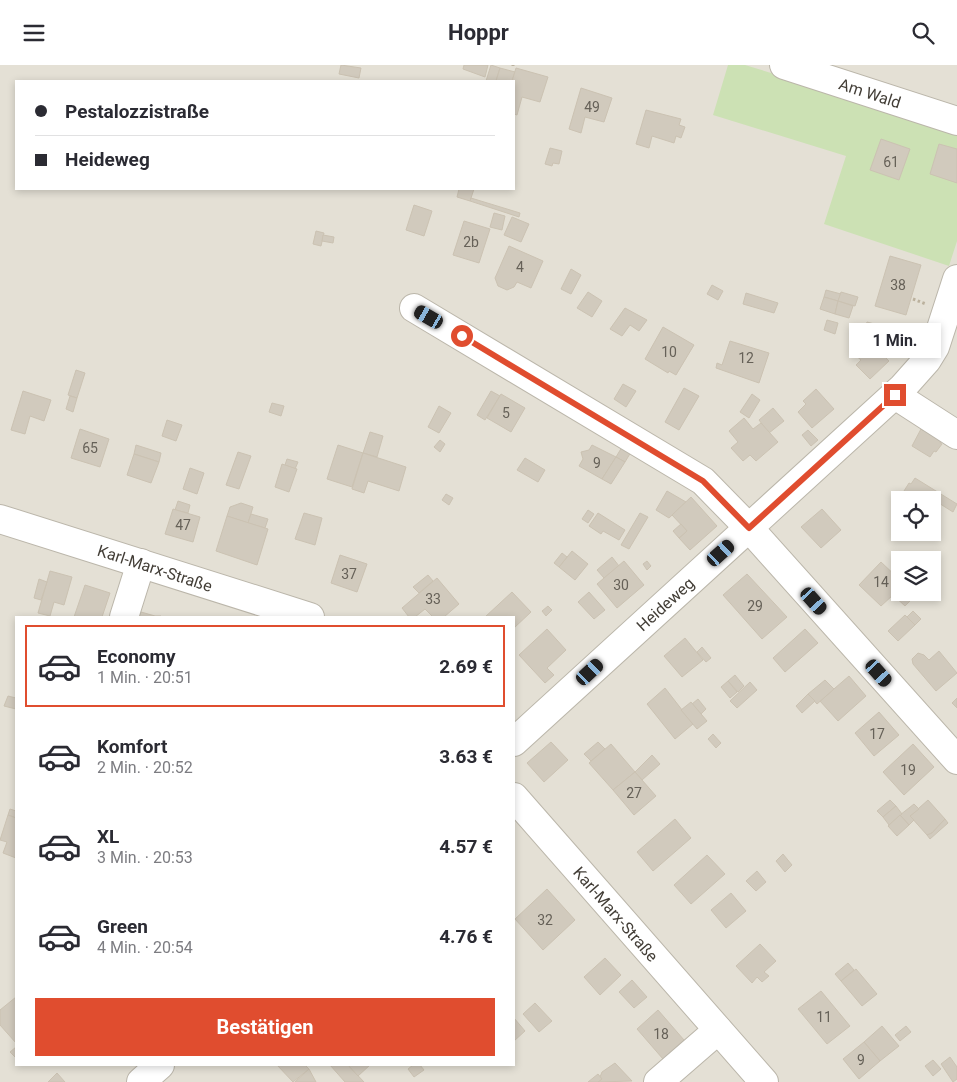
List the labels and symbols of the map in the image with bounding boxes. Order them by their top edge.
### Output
street label: Am Wald [836,75,903,112]
house number: 49 [584,99,600,115]
house number: 61 [883,154,899,170]
house number: 2b [463,234,479,250]
house number: 4 [516,259,524,275]
house number: 38 [890,277,906,293]
car [412,303,445,331]
callout: 1 Min. [849,323,941,357]
route start [451,325,473,347]
house number: 10 [661,344,677,360]
house number: 12 [738,350,754,366]
route end [884,384,906,406]
house number: 5 [502,405,510,421]
house number: 65 [82,440,98,456]
house number: 9 [593,455,601,471]
house number: 47 [175,517,191,533]
car [704,537,737,569]
street label: Karl-Marx-Straße [95,541,215,596]
house number: 37 [341,566,357,582]
street label: Heideweg [633,574,698,635]
house number: 14 [873,574,889,590]
house number: 30 [613,577,629,593]
car [798,585,829,617]
house number: 33 [425,591,441,607]
house number: 29 [747,598,763,614]
car [573,656,606,688]
car [863,657,894,689]
house number: 17 [869,726,885,742]
house number: 19 [900,762,916,778]
house number: 27 [626,785,642,801]
street label: Karl-Marx-Straße [569,863,662,966]
house number: 32 [537,912,553,928]
house number: 11 [816,1009,832,1025]
house number: 18 [653,1026,669,1042]
house number: 9 [857,1052,865,1068]

